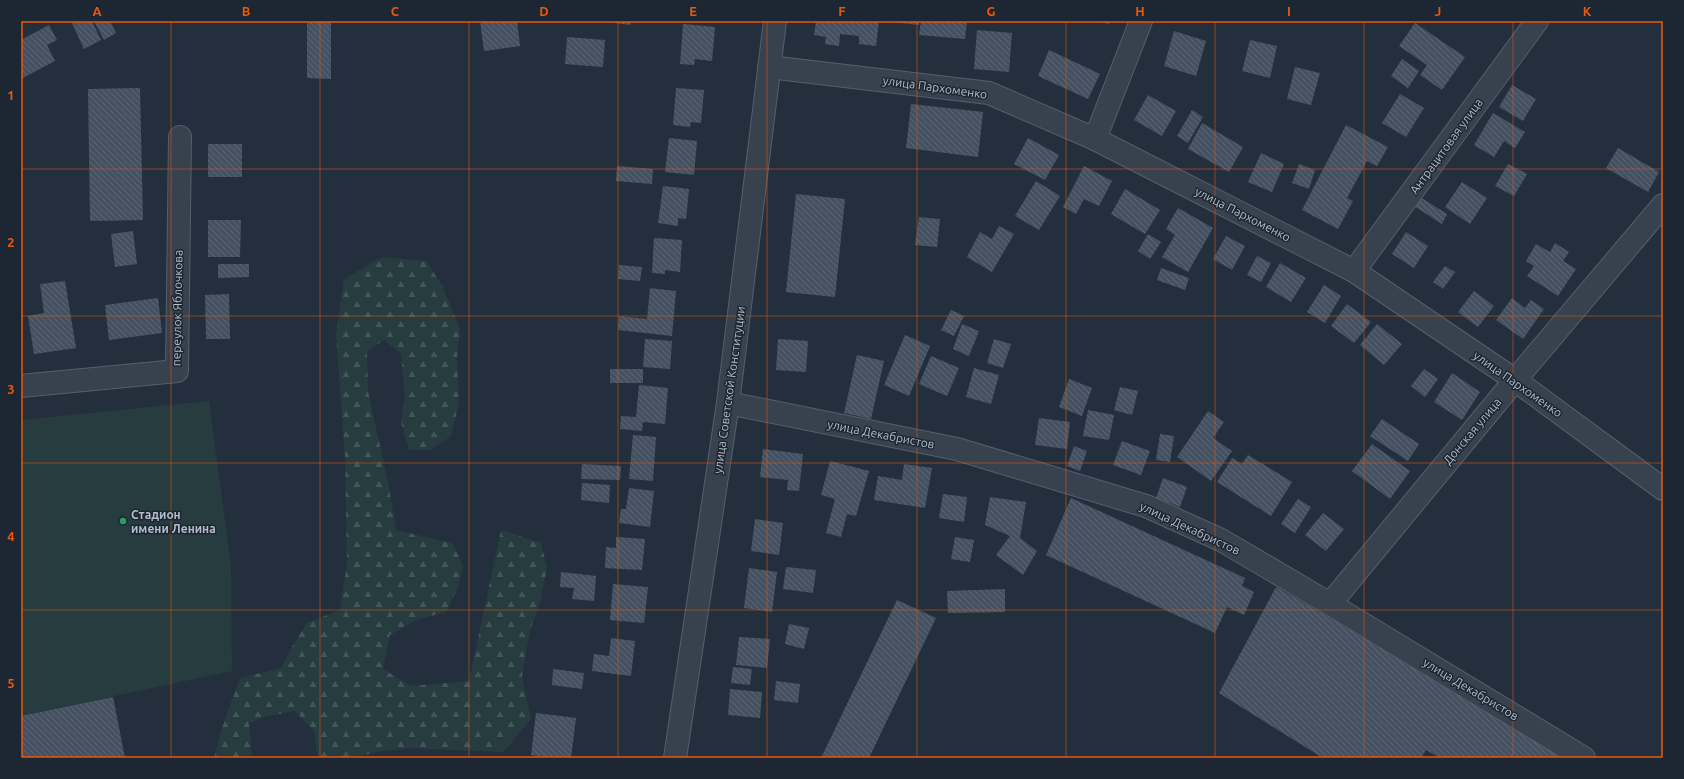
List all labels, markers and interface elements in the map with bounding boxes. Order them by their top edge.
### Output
text: A [92,4,102,18]
text: B [242,4,251,18]
text: C [391,4,400,18]
text: D [539,4,549,18]
text: E [689,4,697,18]
text: F [838,4,846,18]
text: G [987,4,996,18]
text: H [1135,4,1145,18]
text: I [1287,4,1291,18]
text: J [1435,4,1441,18]
text: K [1583,4,1592,18]
street label: улица Пархоменко [882,73,988,101]
text: 1 [7,88,15,102]
street label: Антрацитовая улица [1407,96,1485,196]
street label: улица Пархоменко [1193,184,1293,244]
text: 2 [7,235,15,249]
street label: переулок Яблочкова [169,250,185,366]
street label: улица Советской Конституции [711,305,747,475]
street label: улица Пархоменко [1471,349,1565,419]
text: 3 [7,382,15,396]
street label: Донская улица [1441,395,1503,467]
street label: улица Декабристов [826,417,936,451]
street label: улица Декабристов [1138,499,1242,557]
place label: Стадион имени Ленина [131,508,216,535]
marker: Стадион имени Ленина [118,516,128,526]
text: 4 [7,529,15,543]
street label: улица Декабристов [1421,655,1521,723]
text: 5 [7,676,15,690]

